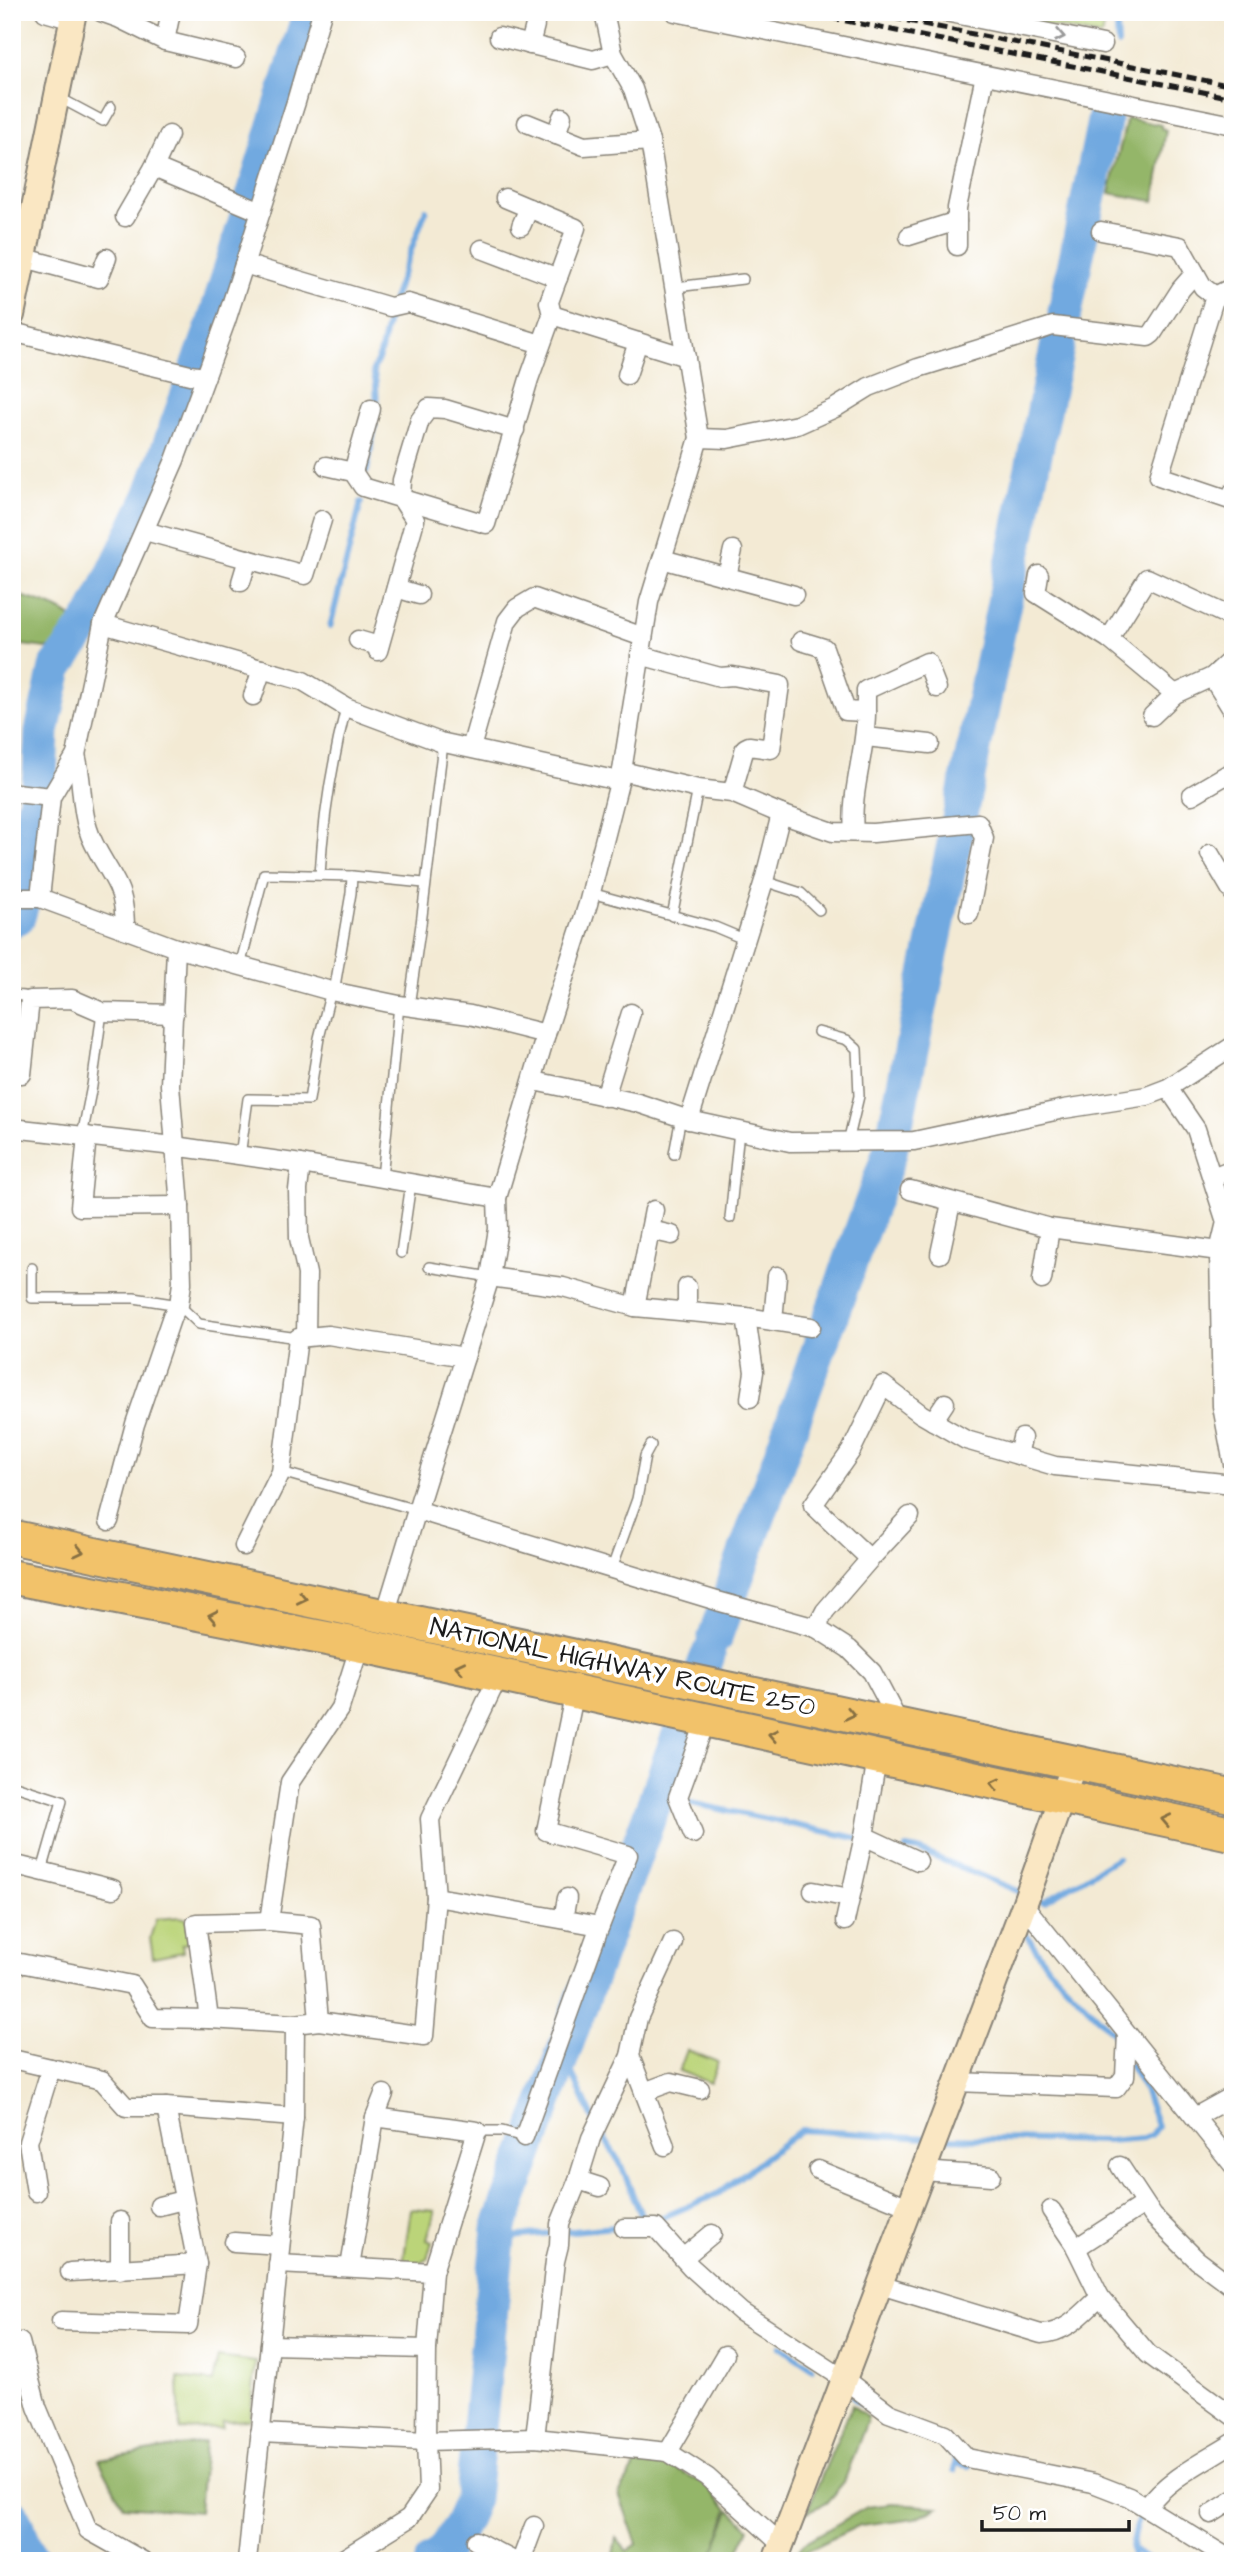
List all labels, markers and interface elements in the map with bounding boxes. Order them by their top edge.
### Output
one-way arrow [1054,27,1066,42]
one-way arrow [73,1543,85,1558]
one-way arrow [296,1589,308,1604]
street label: NATIONAL HIGHWAY ROUTE 250 [427,1609,819,1725]
one-way arrow [207,1610,219,1625]
one-way arrow [454,1661,466,1675]
one-way arrow [844,1706,856,1720]
one-way arrow [767,1728,779,1743]
one-way arrow [989,1777,1001,1792]
one-way arrow [1160,1814,1172,1829]
scale bar [982,2489,1130,2533]
text: 50 m [993,2499,1047,2528]

